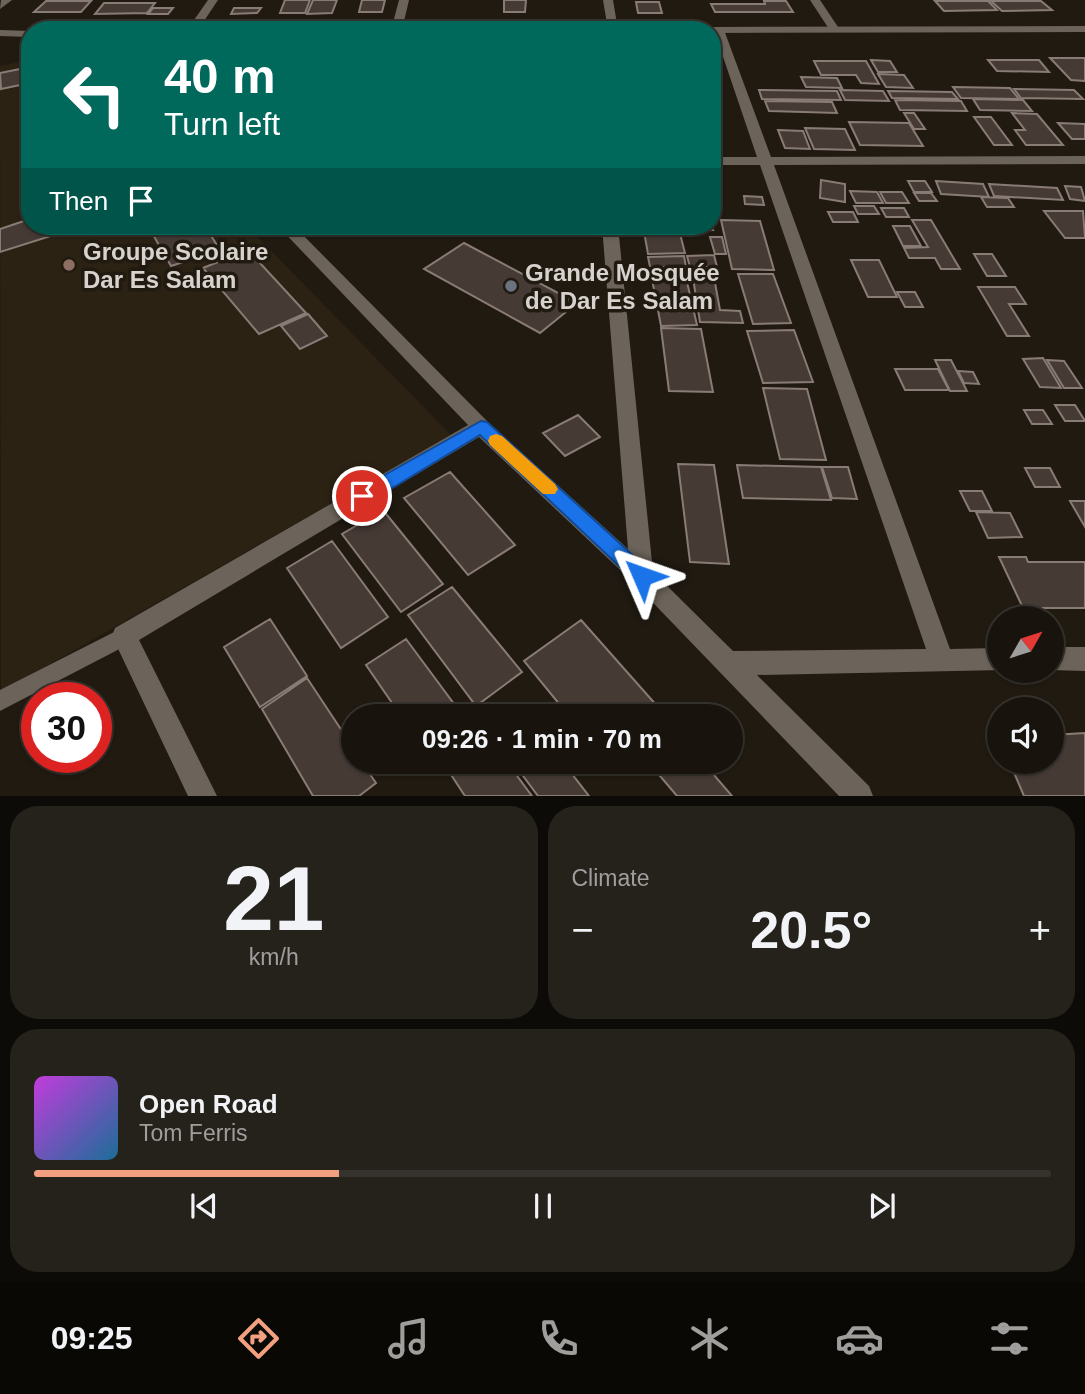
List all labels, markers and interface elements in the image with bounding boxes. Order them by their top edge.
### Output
icon: left [49,49,140,140]
text: 40 m [164,49,276,103]
text: Turn left [164,106,280,142]
icon: arrive [122,182,160,220]
text: Then [49,186,108,216]
place label: Groupe Scolaire Dar Es Salam [83,238,268,293]
marker: Groupe Scolaire Dar Es Salam [61,257,77,273]
place label: Grande Mosquée de Dar Es Salam [525,259,720,314]
marker: Grande Mosquée de Dar Es Salam [503,278,519,294]
pin [332,466,392,526]
icon: arrive [343,477,381,515]
position arrow [605,539,679,613]
north arrow [987,606,1064,682]
map controls [987,606,1064,774]
speed limit sign: 30 [21,682,112,773]
button: sound [987,697,1064,774]
text: 09:26 · 1 min · 70 m [422,724,662,754]
text: 21 [223,848,324,949]
text: Climate [572,865,649,891]
text: 20.5° [750,901,872,959]
text: − [572,909,594,951]
text: + [1029,909,1051,951]
text: km/h [249,944,299,970]
text: Open Road [139,1089,278,1119]
text: Tom Ferris [139,1120,248,1146]
icon: previous [185,1187,223,1225]
icon: pause [524,1187,562,1225]
icon: next [863,1187,901,1225]
icon: directions [234,1314,283,1363]
icon: music [384,1314,433,1363]
icon: phone [534,1314,583,1363]
icon: climate [685,1314,734,1363]
icon: car [835,1314,884,1363]
icon: filters [985,1314,1034,1363]
text: 09:25 [51,1320,132,1356]

